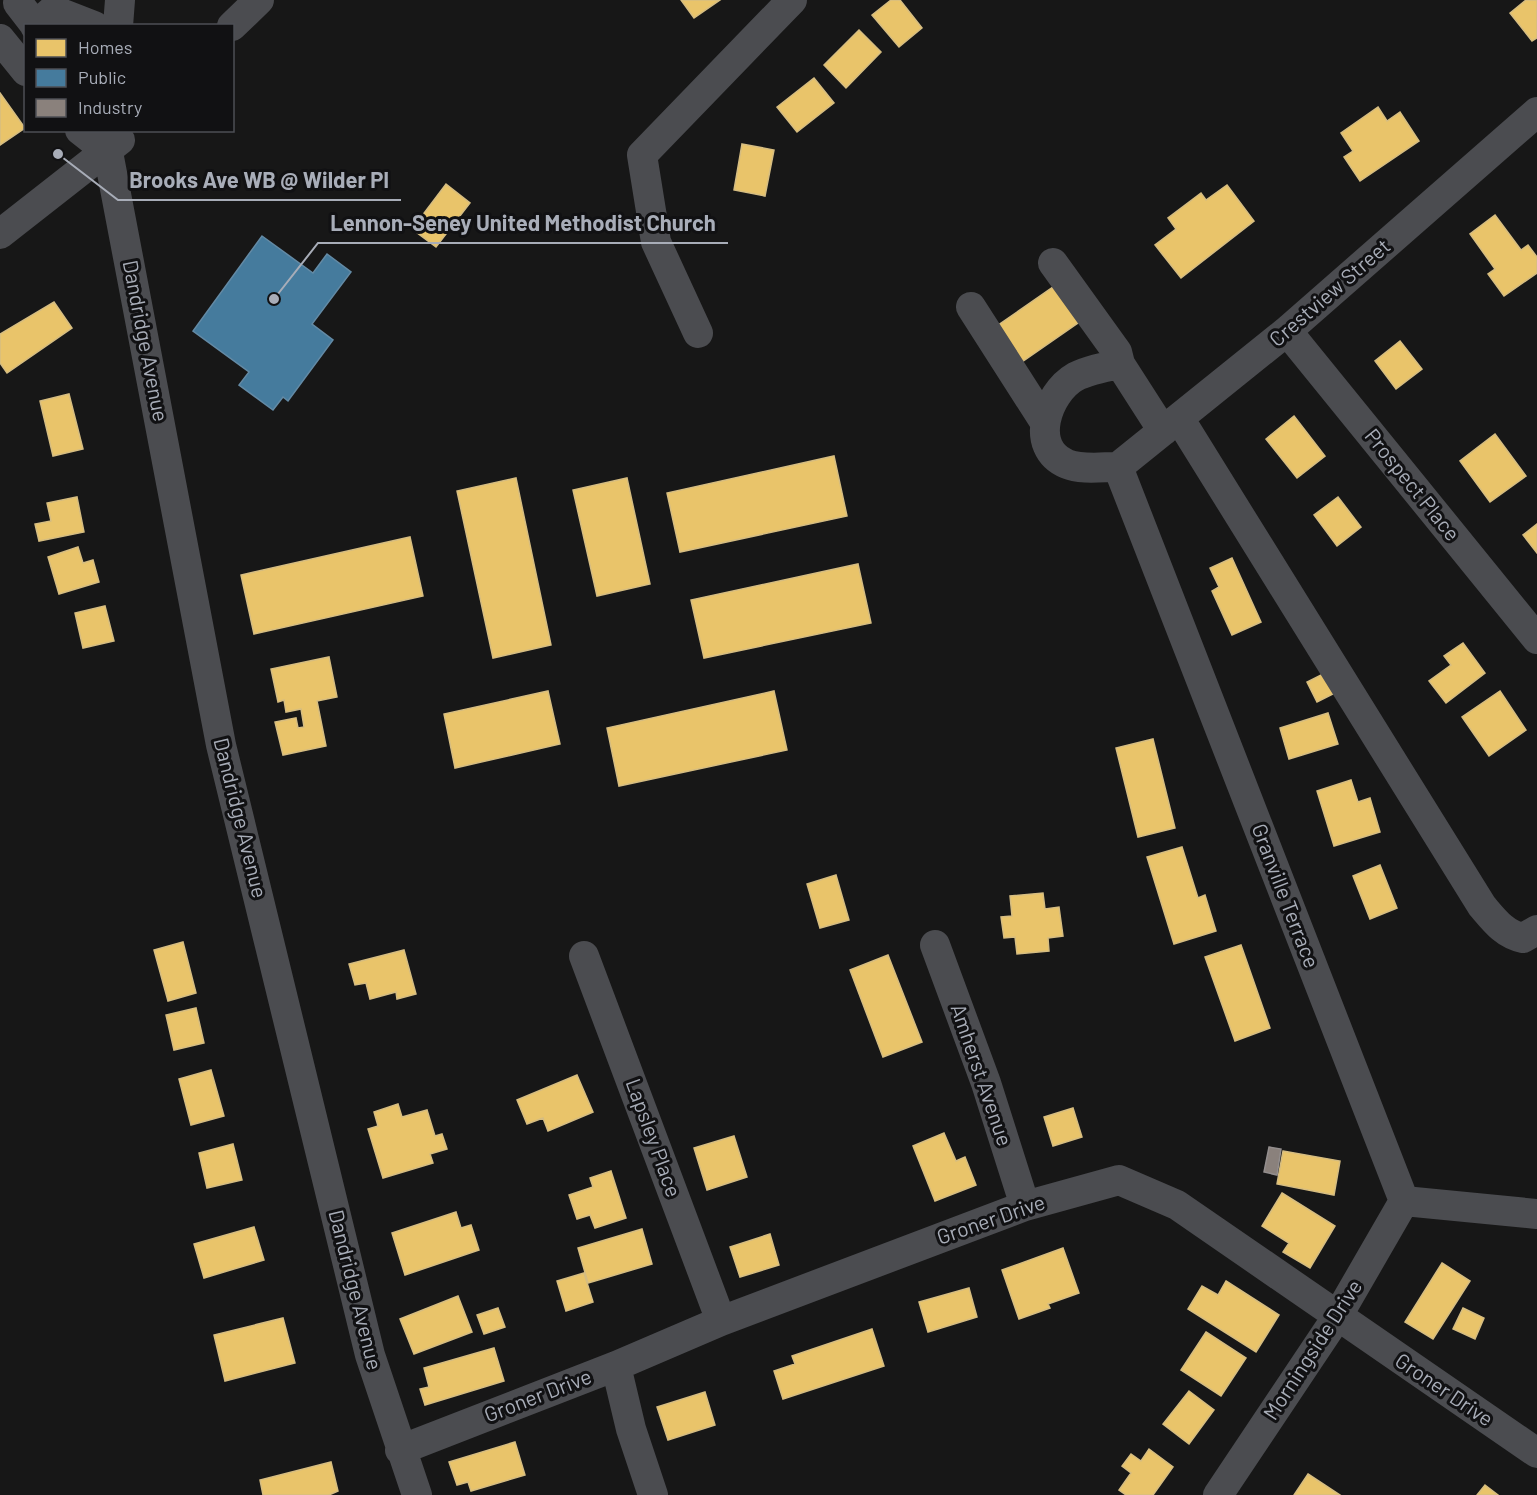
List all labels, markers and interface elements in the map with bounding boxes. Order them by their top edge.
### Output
legend [24,24,234,132]
text: Homes [78,36,132,58]
text: Public [78,66,126,88]
text: Industry [78,96,142,118]
callout: Brooks Ave WB @ Wilder Pl [118,160,401,200]
text: Brooks Ave WB @ Wilder Pl [129,166,389,192]
callout: Lennon-Seney United Methodist Church [318,203,728,243]
text: Lennon-Seney United Methodist Church [330,209,716,235]
street label: Crestview Street [1263,233,1395,351]
street label: Dandridge Avenue [119,258,174,424]
street label: Prospect Place [1360,423,1466,545]
street label: Dandridge Avenue [209,735,273,900]
street label: Granville Terrace [1247,820,1325,971]
street label: Amherst Avenue [946,1000,1018,1149]
street label: Lapsley Place [621,1075,687,1200]
street label: Groner Drive [933,1188,1048,1249]
street label: Dandridge Avenue [324,1207,388,1372]
street label: Morningside Drive [1257,1274,1366,1424]
street label: Groner Drive [1391,1347,1499,1431]
street label: Groner Drive [480,1363,595,1426]

